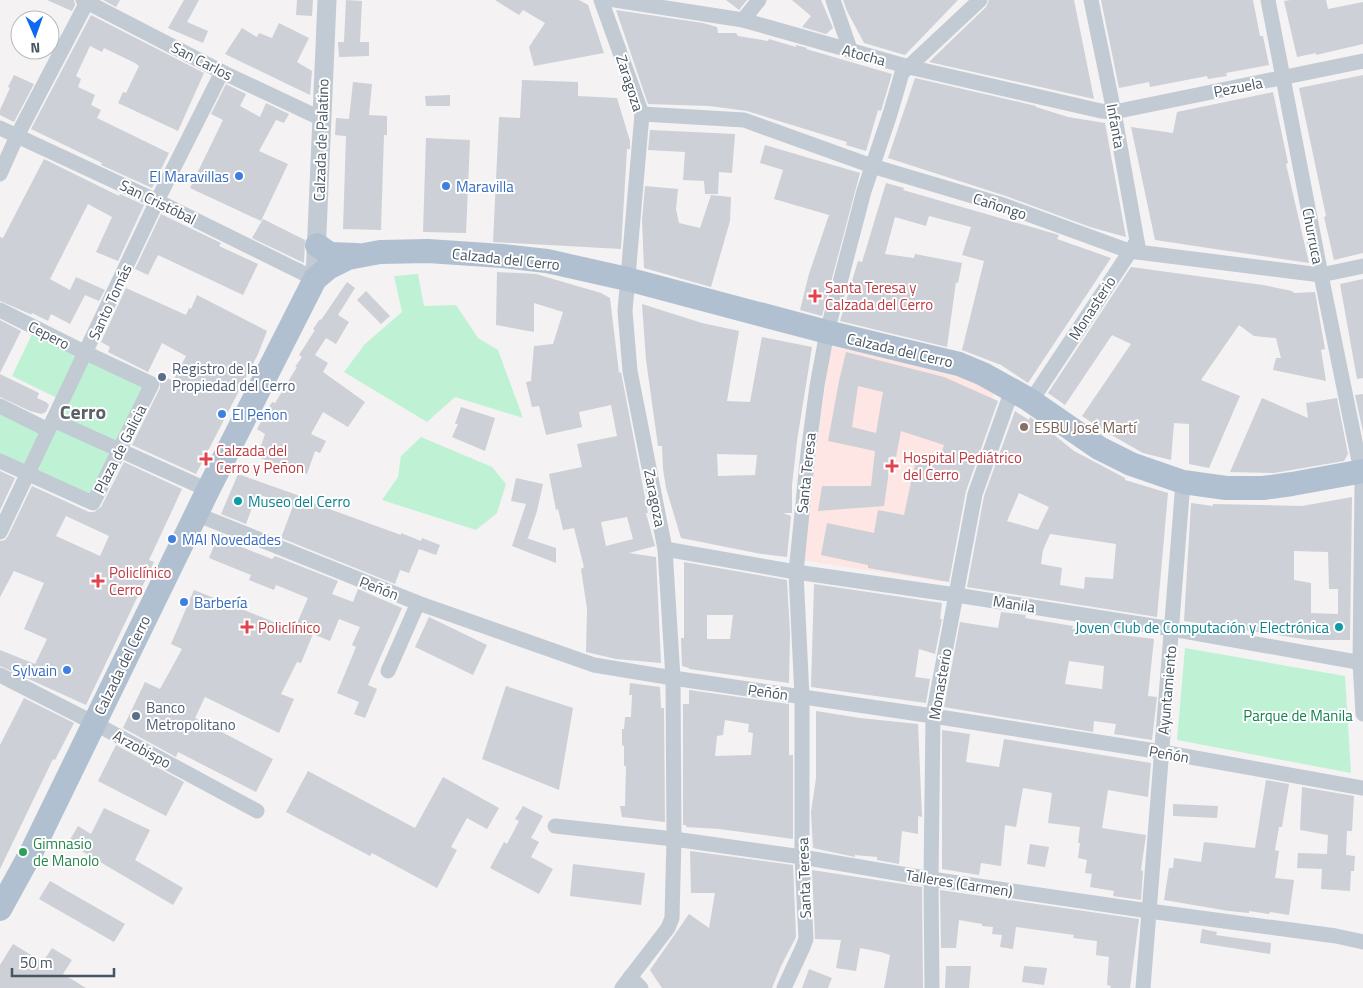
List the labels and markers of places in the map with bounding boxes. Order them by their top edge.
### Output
place label: El Maravillas [149,165,229,188]
marker: El Maravillas [233,170,245,182]
place label: Maravilla [456,175,514,198]
marker: Maravilla [440,180,452,192]
place label: Santa Teresa y Calzada del Cerro [825,276,933,316]
marker: Santa Teresa y Calzada del Cerro [809,290,821,302]
place label: Registro de la Propiedad del Cerro [172,357,295,397]
marker: Registro de la Propiedad del Cerro [156,371,168,383]
place label: El Peñon [232,403,288,426]
marker: El Peñon [216,408,228,420]
place label: ESBU José Martí [1034,416,1138,439]
marker: ESBU José Martí [1018,421,1030,433]
place label: Calzada del Cerro y Peñon [216,439,304,479]
place label: Hospital Pediátrico del Cerro [903,446,1022,486]
marker: Calzada del Cerro y Peñon [200,453,212,465]
marker: Hospital Pediátrico del Cerro [885,459,899,473]
place label: Museo del Cerro [248,490,350,513]
marker: Museo del Cerro [232,495,244,507]
place label: MAI Novedades [182,528,281,551]
marker: MAI Novedades [166,533,178,545]
place label: Policlínico Cerro [109,561,172,601]
marker: Policlínico Cerro [91,574,105,588]
place label: Barbería [194,591,248,614]
marker: Barbería [178,596,190,608]
place label: Policlínico [258,616,321,639]
place label: Joven Club de Computación y Electrónica [1075,616,1329,639]
marker: Policlínico [240,620,254,634]
marker: Joven Club de Computación y Electrónica [1333,621,1345,633]
place label: Sylvain [12,659,57,682]
marker: Sylvain [61,664,73,676]
place label: Banco Metropolitano [146,696,236,736]
marker: Banco Metropolitano [130,710,142,722]
place label: Gimnasio de Manolo [33,832,99,872]
marker: Gimnasio de Manolo [17,846,29,858]

